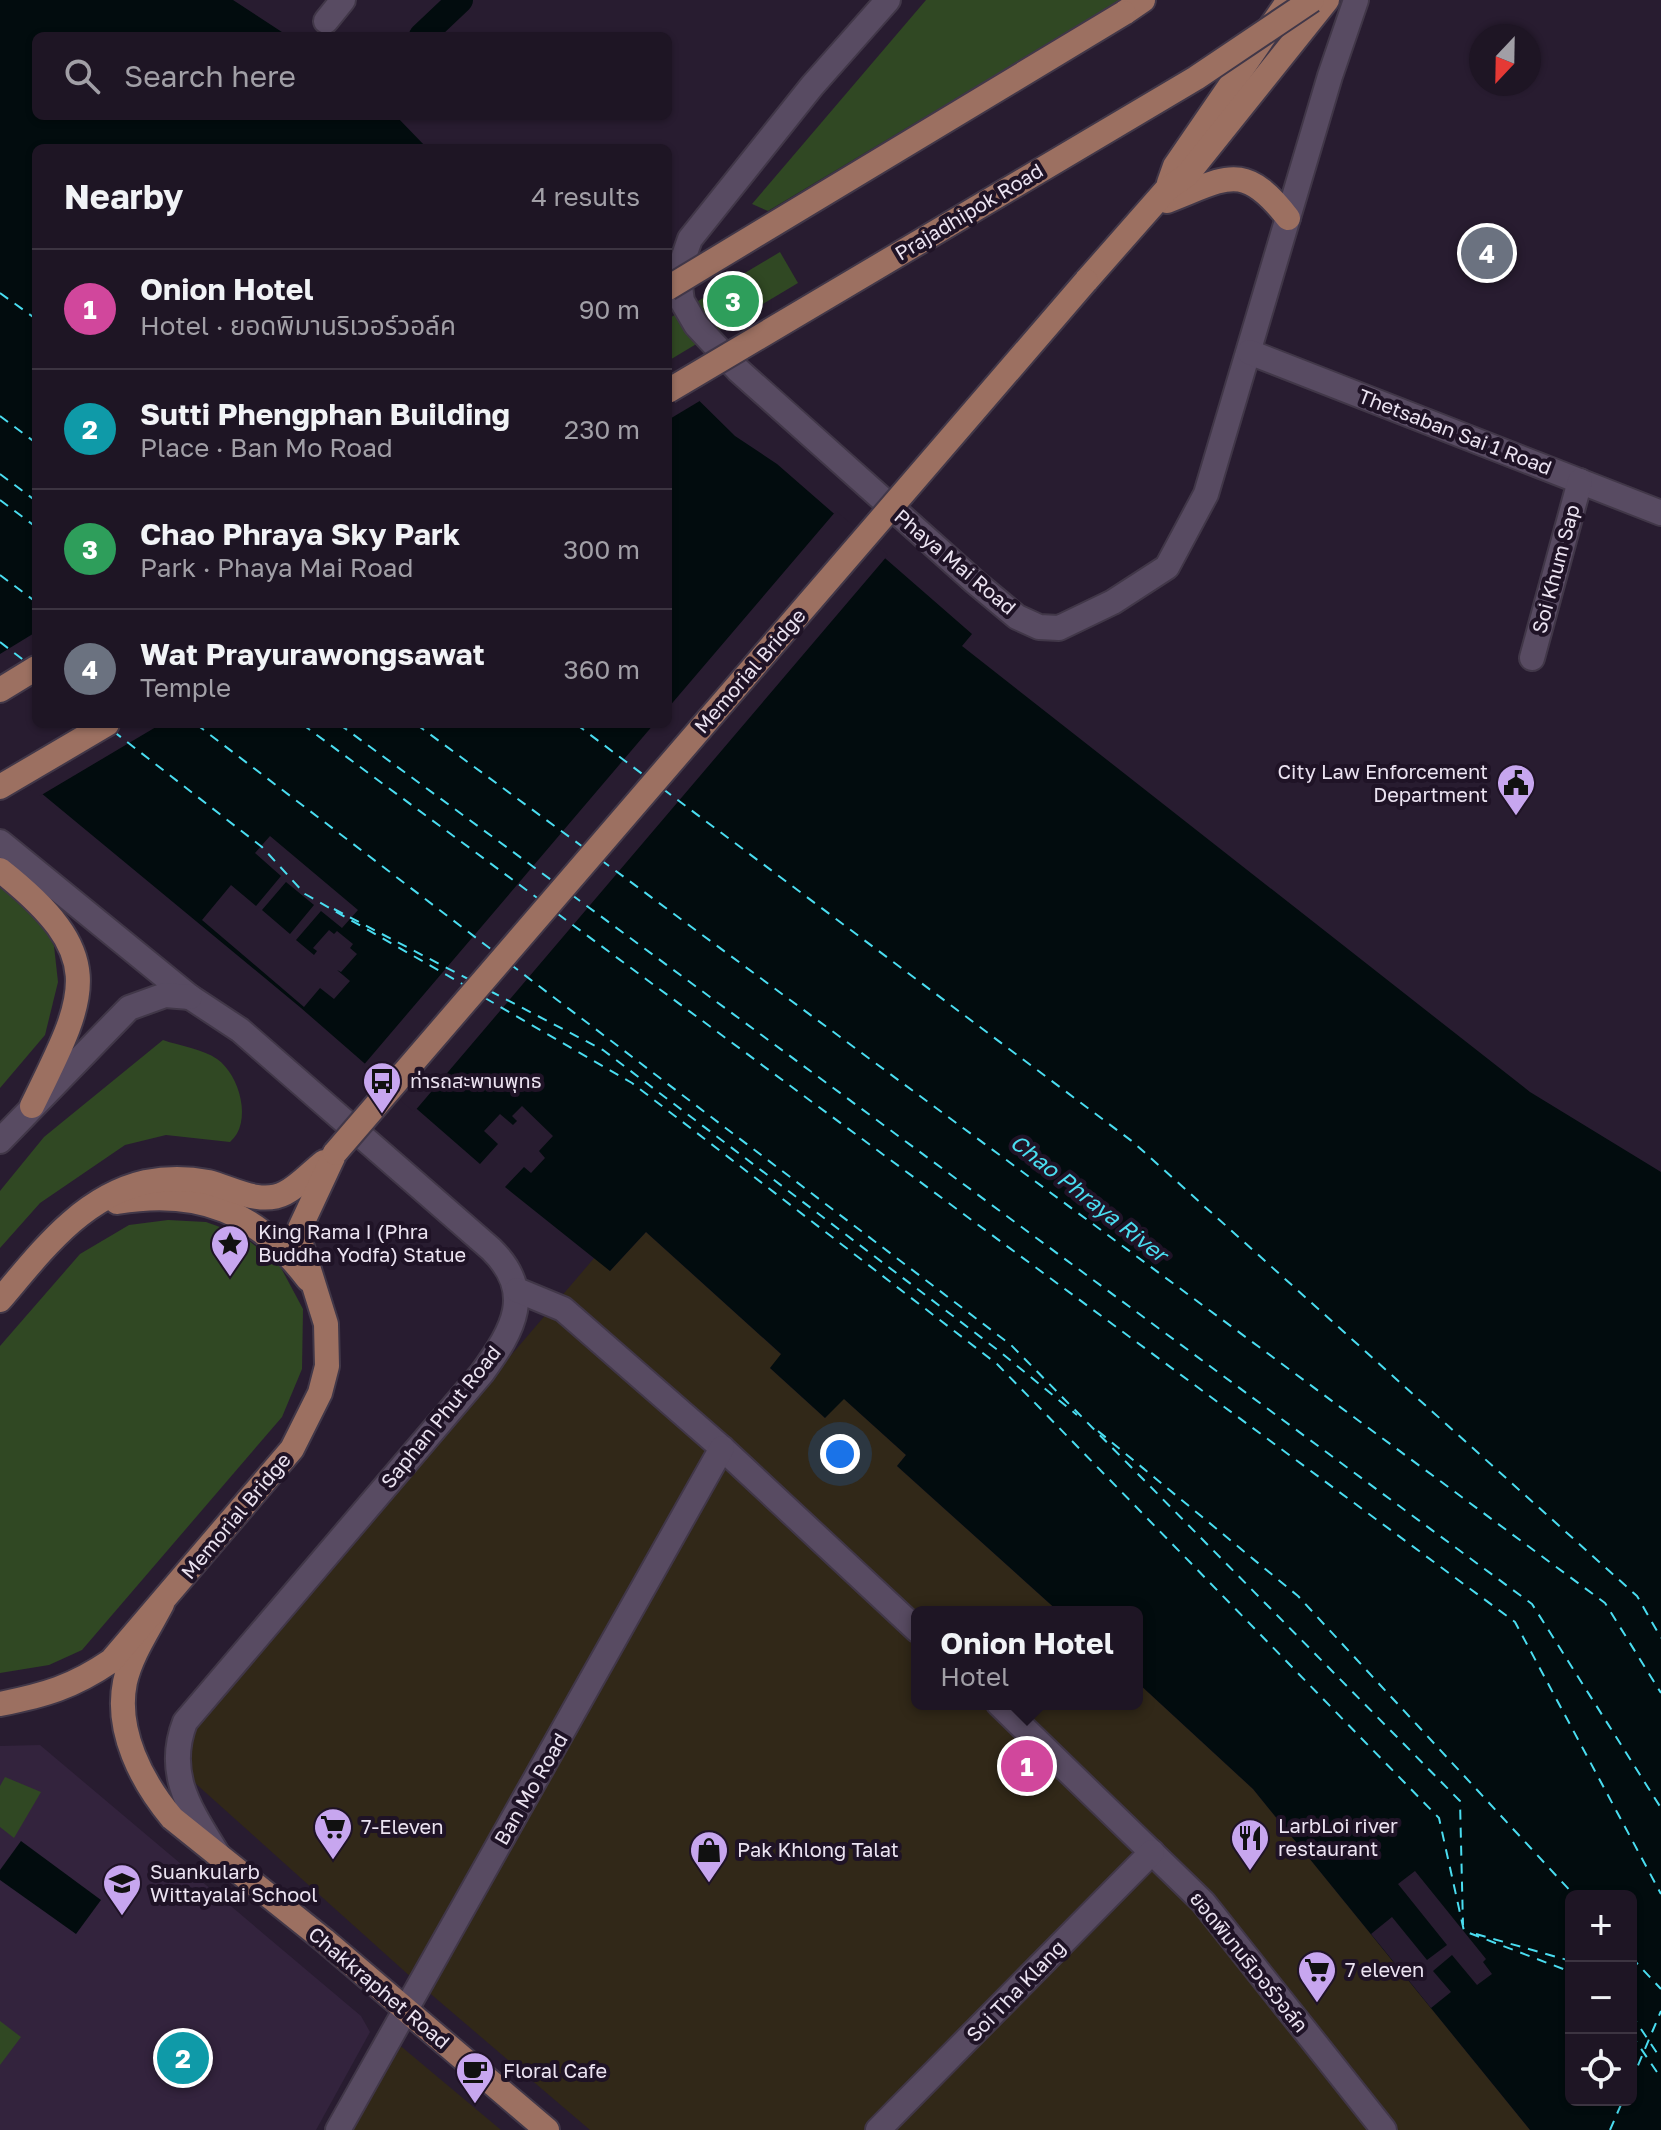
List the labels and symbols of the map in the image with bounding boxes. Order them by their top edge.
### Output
north arrow [1469,24,1541,96]
street label: Prajadhipok Road [890,158,1047,265]
pin: 4 [1461,223,1513,283]
pin: 3 [707,271,759,331]
street label: Thetsaban Sai 1 Road [1355,383,1555,479]
street label: Soi Khum Sap [1526,502,1584,636]
street label: Phaya Mai Road [890,503,1021,619]
street label: Memorial Bridge [689,603,810,738]
place label: City Law Enforcement Department [1277,759,1488,806]
public building icon: City Law Enforcement Department [1495,762,1537,817]
bus stop icon: ท่ารถสะพานพุทธ [361,1060,403,1115]
place label: ท่ารถสะพานพุทธ [410,1068,542,1093]
water label: Chao Phraya River [1006,1128,1176,1269]
place label: King Rama I (Phra Buddha Yodfa) Statue [258,1219,466,1266]
place icon: King Rama I (Phra Buddha Yodfa) Statue [209,1223,251,1278]
street label: Saphan Phut Road [375,1340,505,1493]
your location [820,1434,860,1474]
street label: Memorial Bridge [176,1447,295,1583]
street label: Ban Mo Road [488,1728,572,1849]
pin: 1 [1001,1736,1053,1796]
supermarket icon: 7-Eleven [312,1806,354,1861]
place label: LarbLoi river restaurant [1278,1813,1398,1860]
place label: 7-Eleven [361,1814,444,1838]
restaurant icon: LarbLoi river restaurant [1229,1817,1271,1872]
shop icon: Pak Khlong Talat [688,1829,730,1884]
place label: Pak Khlong Talat [737,1837,899,1861]
place label: Suankularb Wittayalai School [150,1859,318,1906]
school or university icon: Suankularb Wittayalai School [101,1862,143,1917]
street label: ยอดพิมานริเวอร์วอล์ค [1186,1886,1314,2036]
street label: Chakkraphet Road [304,1921,455,2053]
street label: Soi Tha Klang [961,1934,1070,2046]
supermarket icon: 7 eleven [1296,1949,1338,2004]
place label: 7 eleven [1345,1957,1424,1981]
pin: 2 [157,2028,209,2088]
cafe icon: Floral Cafe [454,2050,496,2105]
place label: Floral Cafe [503,2058,607,2082]

